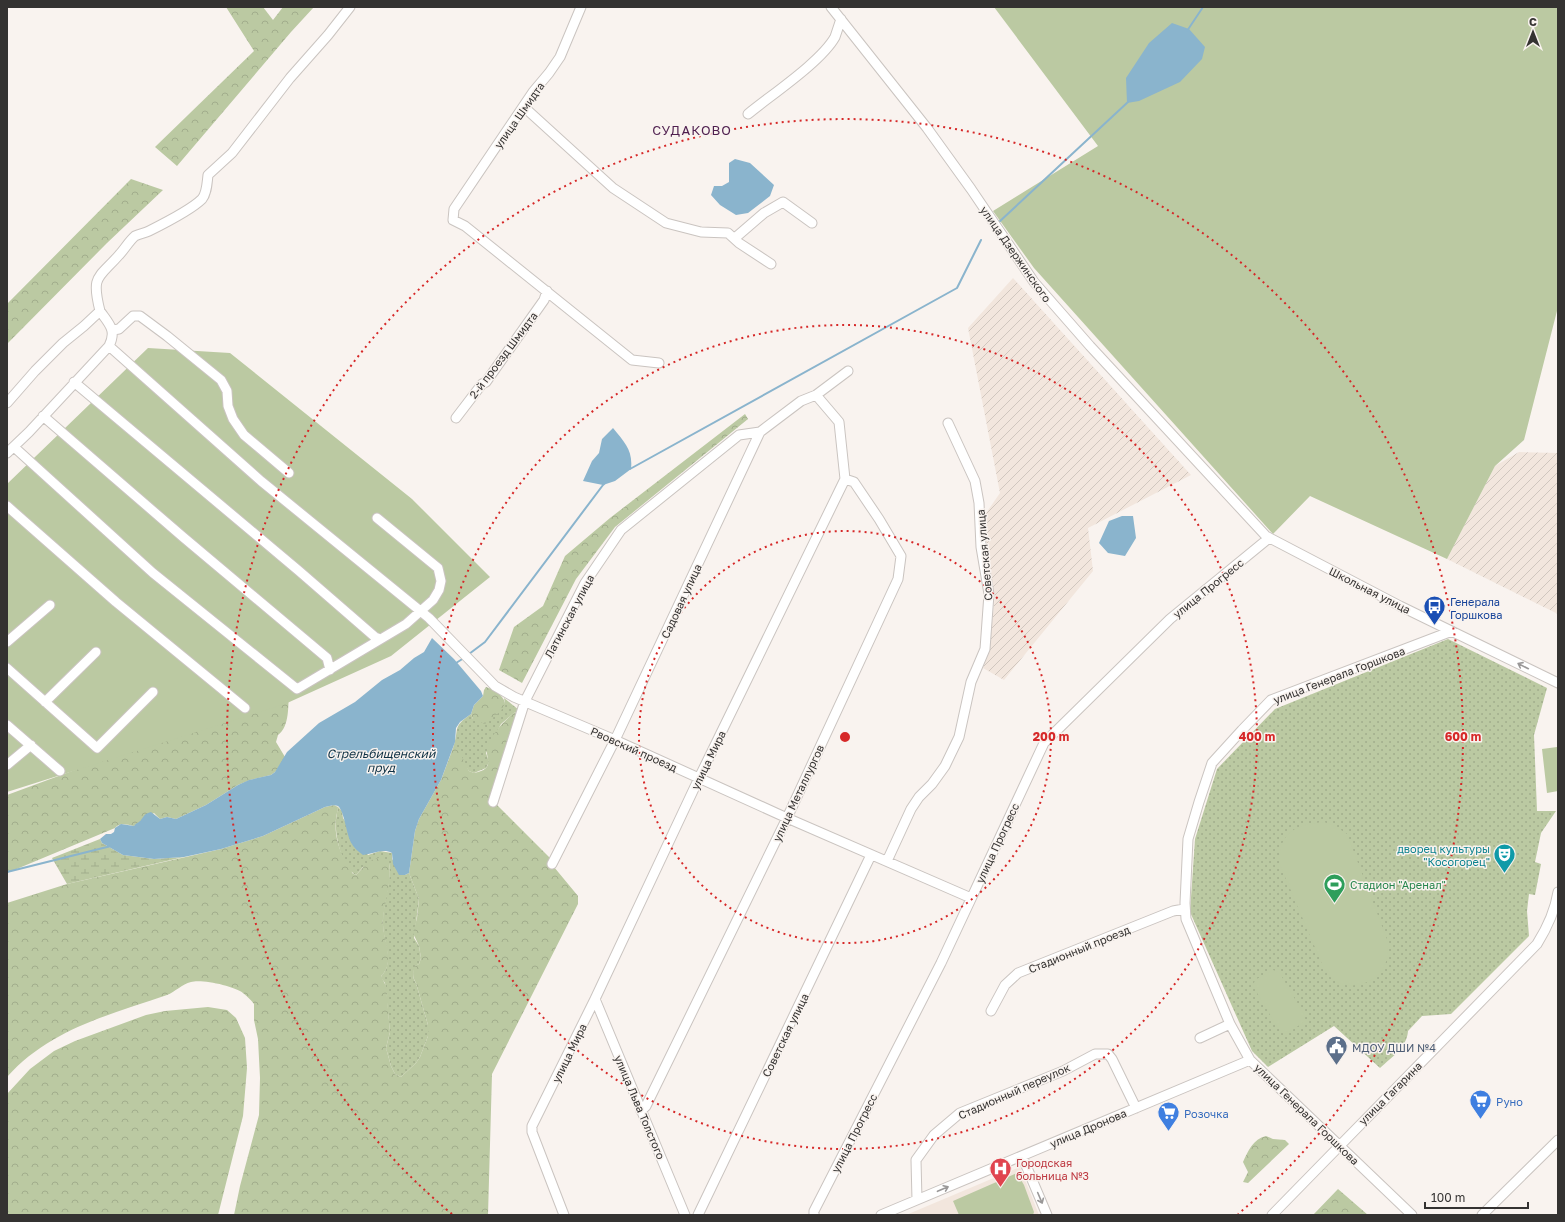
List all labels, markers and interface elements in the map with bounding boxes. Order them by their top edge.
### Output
north arrow [1513,12,1553,52]
text: С [1529,15,1537,28]
street label: улица Шмидта [491,79,547,151]
district label: СУДАКОВО [652,122,732,138]
street label: улица Дзержинского [978,204,1054,305]
street label: 2-й проезд Шмидта [466,309,540,401]
street label: Советская улица [974,509,994,601]
street label: улица Прогресс [1170,556,1246,620]
street label: Садовая улица [658,562,704,640]
street label: Школьная улица [1327,564,1413,616]
street label: Латинская улица [542,572,596,660]
bus stop icon: Генерала Горшкова [1422,594,1448,627]
place label: Генерала Горшкова [1450,595,1502,621]
street label: улица Генерала Горшкова [1271,644,1407,706]
one-way arrow [1517,662,1529,669]
street label: Рвовский проезд [589,724,680,774]
street label: улица Мира [688,728,728,792]
text: 200 m [1033,729,1069,744]
text: 400 m [1239,729,1275,744]
text: 600 m [1445,729,1481,744]
centre of rings [838,730,852,744]
street label: улица Металлургов [770,742,826,844]
water label: Стрельбищенский пруд [327,746,436,775]
street label: улица Прогресс [973,801,1021,885]
theatre icon: дворец культуры "Косогорец" [1492,841,1518,874]
place label: дворец культуры "Косогорец" [1397,842,1490,868]
sports icon: Стадион "Аренал" [1322,871,1348,904]
place label: Стадион "Аренал" [1350,878,1446,891]
street label: Стадионный проезд [1026,923,1132,975]
street label: Советская улица [759,991,811,1079]
street label: улица Мира [549,1021,589,1085]
public building icon: МДОУ ДШИ №4 [1323,1034,1349,1067]
place label: МДОУ ДШИ №4 [1352,1041,1436,1054]
street label: улица Льва Толстого [612,1053,668,1161]
street label: улица Гагарина [1356,1059,1424,1127]
street label: Стадионный переулок [956,1060,1073,1122]
street label: улица Генерала Горшкова [1252,1061,1362,1167]
supermarket icon: Руно [1468,1088,1494,1121]
street label: улица Прогресс [829,1091,879,1175]
place label: Руно [1496,1095,1523,1108]
supermarket icon: Розочка [1156,1100,1182,1133]
street label: улица Дронова [1048,1106,1128,1150]
place label: Розочка [1184,1107,1229,1120]
hospital icon: Городская больница №3 [987,1155,1013,1188]
place label: Городская больница №3 [1016,1156,1089,1182]
scale bar [1425,1184,1528,1210]
one-way arrow [936,1185,948,1192]
text: 100 m [1431,1190,1465,1205]
one-way arrow [1037,1192,1044,1204]

